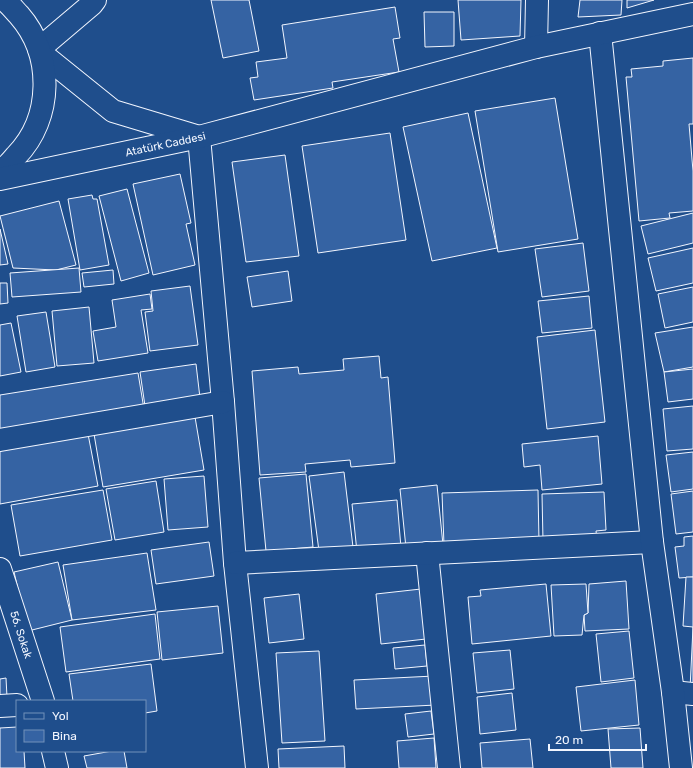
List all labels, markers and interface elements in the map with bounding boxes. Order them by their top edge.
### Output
street label: Atatürk Caddesi [124,130,207,159]
street label: 56. Sokak [7,609,35,660]
legend [16,700,146,752]
text: Yol [52,709,69,723]
scale bar [549,726,646,752]
text: Bina [52,729,77,743]
text: 20 m [555,733,583,747]

